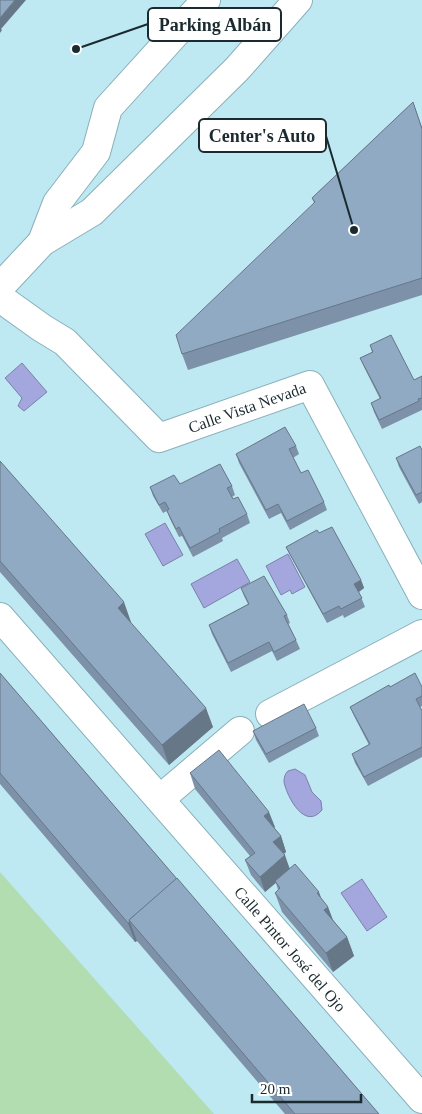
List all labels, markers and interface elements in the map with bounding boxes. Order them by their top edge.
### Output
callout: Parking Albán [148,8,281,41]
text: Parking Albán [159,15,271,35]
callout: Center's Auto [199,119,326,152]
text: Center's Auto [209,126,315,146]
street label: Calle Vista Nevada [186,379,308,436]
street label: Calle Pintor José del Ojo [231,883,350,1015]
scale bar [252,1072,361,1104]
text: 20 m [260,1081,291,1097]

